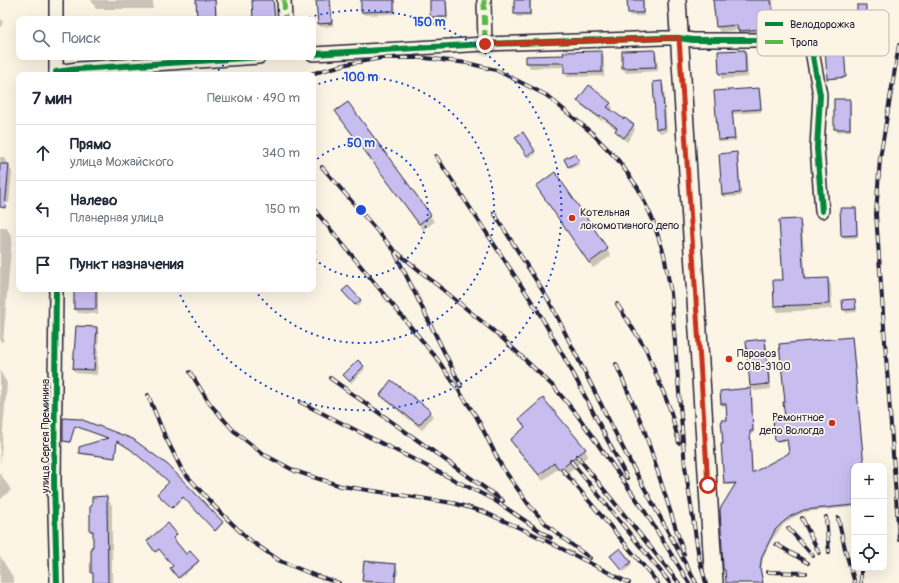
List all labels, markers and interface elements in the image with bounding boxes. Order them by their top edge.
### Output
legend [757,10,889,56]
text: 150 m [413,15,446,30]
search box [16,16,316,60]
text: Велодорожка [790,18,855,31]
icon: search [30,27,52,49]
text: Поиск [62,29,101,48]
route end [476,35,494,53]
text: Тропа [790,36,818,49]
text: 100 m [344,70,379,85]
text: 7 мин [32,88,72,109]
text: Пешком · 490 m [207,90,300,106]
text: Прямо [70,135,111,154]
text: 50 m [347,136,375,151]
icon: ahead [32,142,54,164]
text: 340 m [262,145,300,161]
text: улица Можайского [70,154,174,170]
text: Налево [70,191,117,210]
icon: left [32,198,54,220]
text: 150 m [265,201,300,217]
centre of rings [354,203,368,217]
place label: Котельная локомотивного депо [580,206,679,232]
text: Планерная улица [70,210,164,226]
marker: Котельная локомотивного депо [567,213,577,223]
icon: arrive [32,254,54,276]
text: Пункт назначения [70,255,184,274]
place label: Паровоз СО18-3100 [737,347,791,373]
marker: Паровоз СО18-3100 [724,354,734,364]
street label: улица Сергея Преминина [39,379,52,494]
place label: Ремонтное депо Вологда [759,411,825,437]
marker: Ремонтное депо Вологда [827,418,837,428]
map controls [851,463,887,571]
button: + [851,463,887,499]
route start [699,476,717,494]
button: − [851,499,887,535]
button: locate [851,535,887,571]

